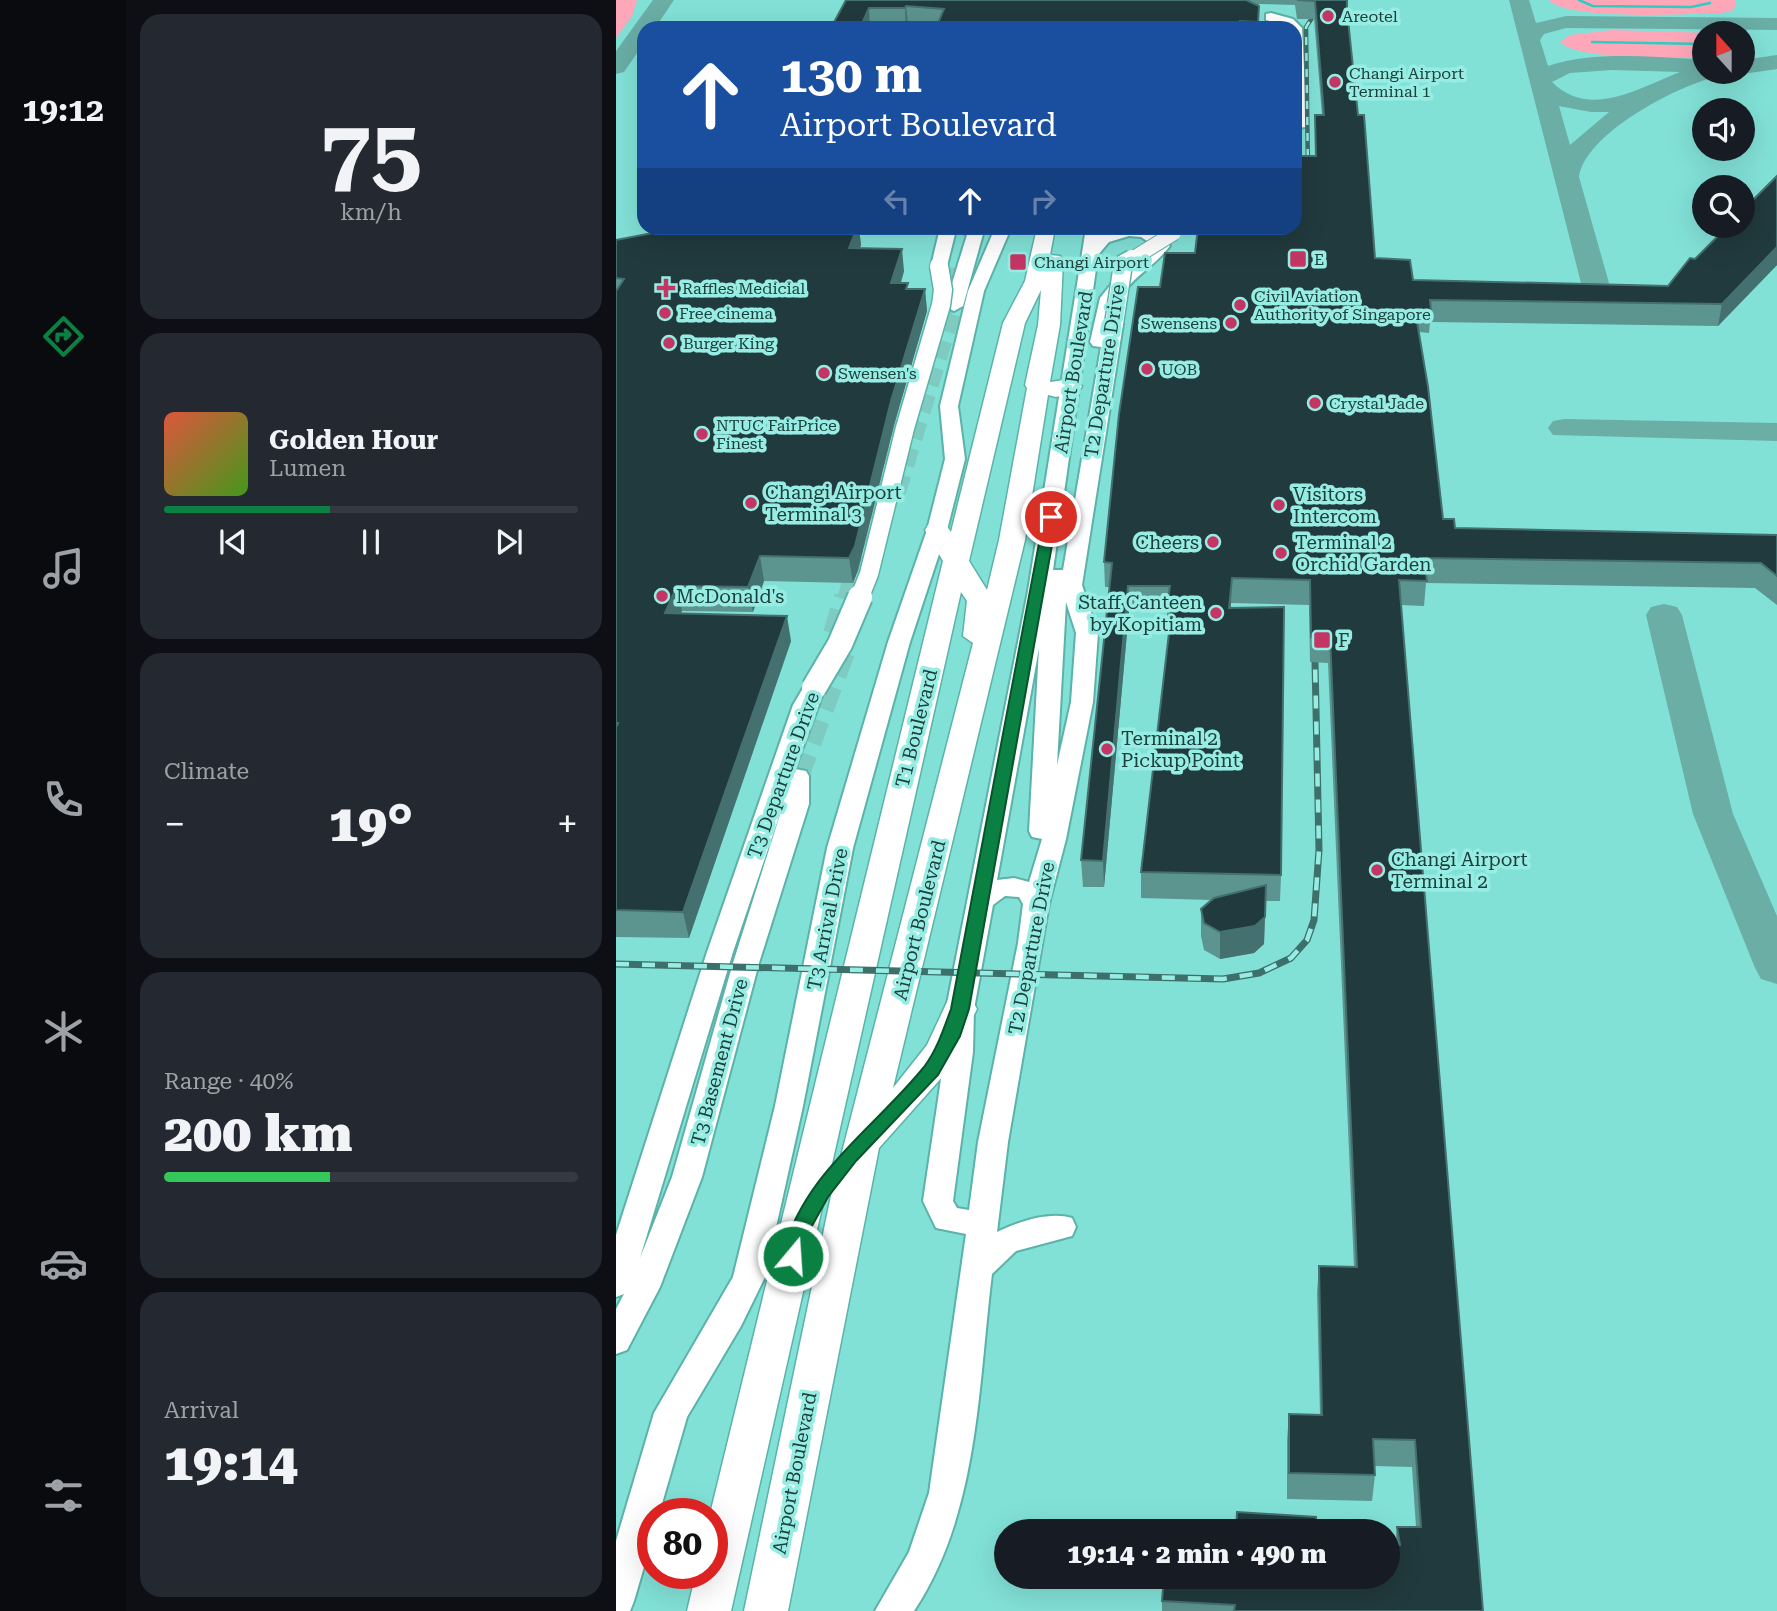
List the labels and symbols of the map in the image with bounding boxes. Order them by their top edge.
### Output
place label: Areotel [1342,7,1398,26]
marker: Areotel [1320,8,1336,24]
north arrow [1692,21,1755,84]
place label: Changi Airport Terminal 1 [1349,64,1464,101]
marker: Changi Airport Terminal 1 [1327,74,1343,90]
marker: E [1288,249,1308,269]
place label: E [1314,250,1324,269]
marker: Changi Airport [1008,252,1028,272]
place label: Changi Airport [1034,253,1149,272]
marker: Raffles Medicial [656,278,676,298]
place label: Raffles Medicial [682,279,805,298]
street label: T2 Departure Drive [1079,283,1130,460]
place label: Civil Aviation Authority of Singapore [1254,287,1431,324]
street label: Airport Boulevard [1049,289,1098,455]
marker: Civil Aviation Authority of Singapore [1232,297,1248,313]
place label: Free cinema [679,304,773,323]
marker: Free cinema [657,305,673,321]
place label: Swensens [1141,314,1217,333]
marker: Swensens [1223,315,1239,331]
place label: Burger King [683,334,775,353]
marker: Burger King [661,335,677,351]
place label: UOB [1161,360,1197,379]
marker: UOB [1139,361,1155,377]
place label: Swensen's [838,364,917,383]
marker: Swensen's [816,365,832,381]
place label: Crystal Jade [1329,394,1424,413]
marker: Crystal Jade [1307,395,1323,411]
place label: NTUC FairPrice Finest [716,416,837,453]
marker: NTUC FairPrice Finest [694,426,710,442]
place label: Changi Airport Terminal 3 [765,481,902,526]
place label: Visitors Intercom [1293,483,1377,528]
pin [1021,487,1081,547]
marker: Changi Airport Terminal 3 [743,495,759,511]
marker: Visitors Intercom [1271,497,1287,513]
place label: Cheers [1135,531,1199,554]
place label: Terminal 2 Orchid Garden [1295,531,1432,576]
marker: Cheers [1205,534,1221,550]
marker: Terminal 2 Orchid Garden [1273,545,1289,561]
place label: McDonald's [676,585,784,608]
marker: McDonald's [654,588,670,604]
place label: Staff Canteen by Kopitiam [1078,591,1202,636]
marker: Staff Canteen by Kopitiam [1208,605,1224,621]
place label: F [1338,629,1349,652]
marker: F [1312,630,1332,650]
street label: T1 Boulevard [891,666,942,790]
street label: T3 Departure Drive [743,689,824,862]
place label: Terminal 2 Pickup Point [1121,727,1240,772]
marker: Terminal 2 Pickup Point [1099,741,1115,757]
street label: Airport Boulevard [888,838,951,1003]
street label: T3 Arrival Drive [802,846,853,992]
place label: Changi Airport Terminal 2 [1391,848,1528,893]
street label: T2 Departure Drive [1003,860,1060,1036]
marker: Changi Airport Terminal 2 [1369,862,1385,878]
street label: T3 Basement Drive [686,976,753,1148]
position arrow [756,1219,830,1293]
street label: Airport Boulevard [768,1390,821,1556]
speed limit sign: 80 [637,1498,728,1589]

